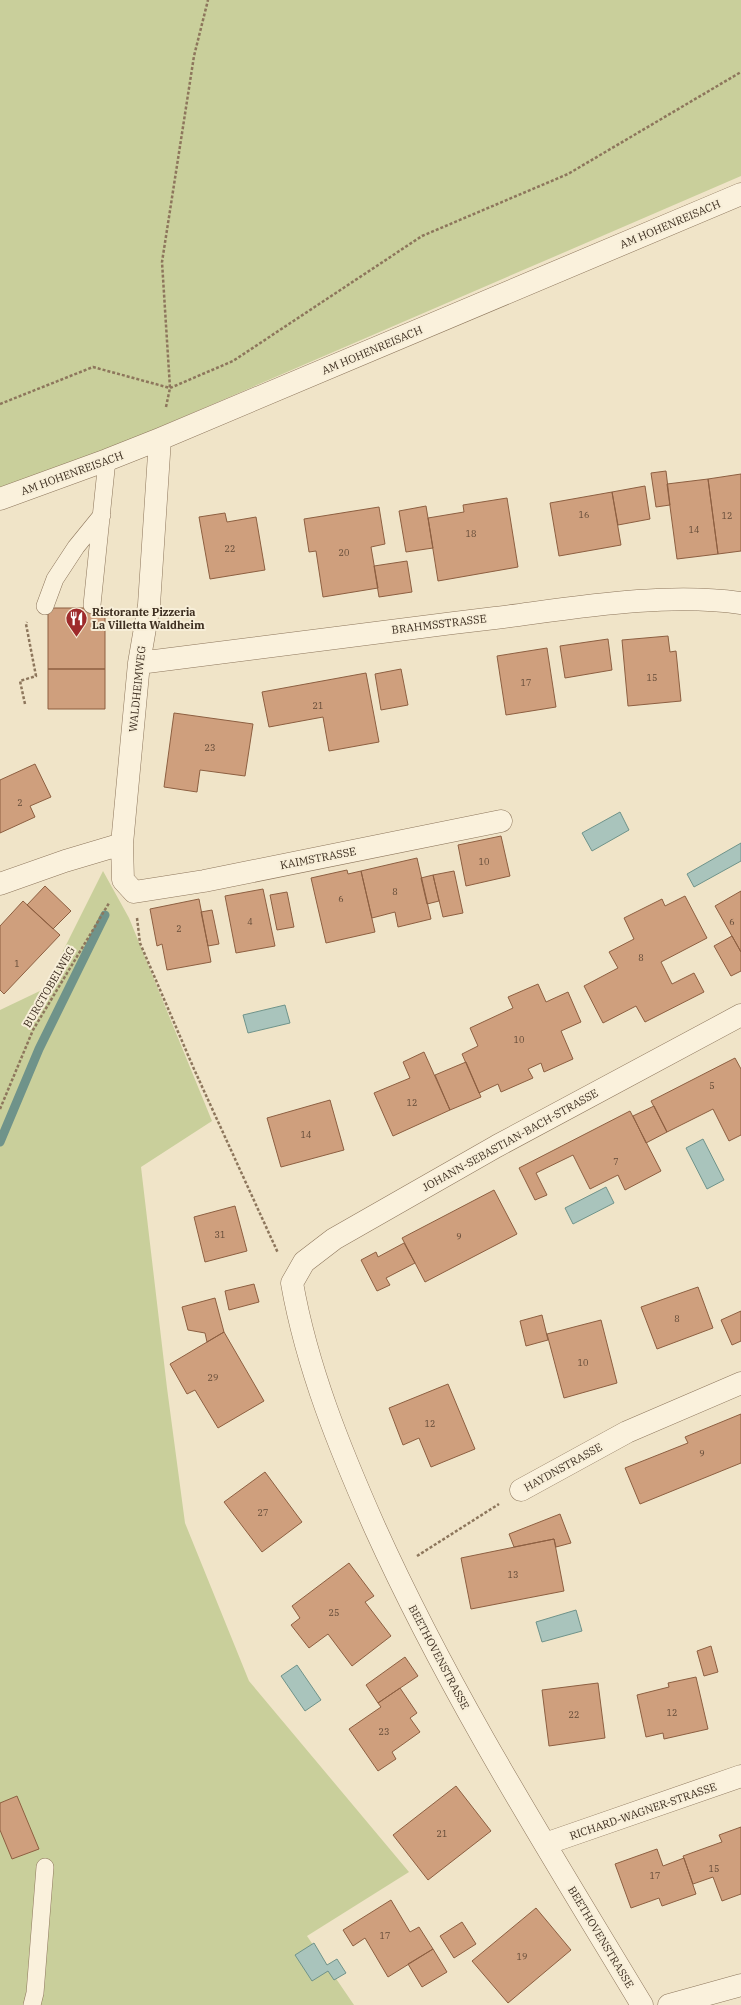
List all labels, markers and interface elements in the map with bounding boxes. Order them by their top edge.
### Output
street label: AM HOHENREISACH [617,196,723,252]
street label: AM HOHENREISACH [319,322,425,378]
street label: AM HOHENREISACH [19,448,126,498]
house number: 16 [579,509,589,520]
house number: 12 [722,510,732,521]
house number: 14 [689,524,699,535]
house number: 18 [466,528,476,539]
house number: 22 [225,543,235,554]
house number: 20 [339,547,349,558]
restaurant icon: Ristorante Pizzeria La Villetta Waldheim [64,605,90,638]
place label: Ristorante Pizzeria La Villetta Waldheim [92,605,205,632]
street label: BRAHMSSTRASSE [391,611,487,637]
street label: WALDHEIMWEG [125,645,149,733]
house number: 15 [647,672,657,683]
house number: 17 [521,677,531,688]
house number: 21 [313,700,323,711]
house number: 23 [205,742,215,753]
house number: 2 [17,797,23,808]
street label: KAIMSTRASSE [279,844,357,872]
house number: 10 [479,856,489,867]
house number: 8 [392,886,398,897]
house number: 6 [338,893,344,904]
house number: 4 [247,916,253,927]
house number: 6 [729,916,735,927]
house number: 2 [176,923,182,934]
street label: BURGTOBELWEG [20,944,78,1030]
house number: 8 [638,952,644,963]
house number: 1 [14,958,20,969]
house number: 10 [514,1034,524,1045]
house number: 5 [709,1080,715,1091]
street label: JOHANN-SEBASTIAN-BACH-STRASSE [420,1086,600,1194]
house number: 12 [407,1097,417,1108]
house number: 14 [301,1129,311,1140]
house number: 7 [613,1156,619,1167]
house number: 31 [215,1229,225,1240]
house number: 9 [456,1231,462,1242]
house number: 8 [674,1313,680,1324]
house number: 10 [578,1357,588,1368]
house number: 29 [208,1372,218,1383]
house number: 12 [425,1418,435,1429]
street label: HAYDNSTRASSE [521,1440,605,1494]
house number: 9 [699,1448,705,1459]
house number: 27 [258,1507,268,1518]
house number: 13 [508,1569,518,1580]
street label: BEETHOVENSTRASSE [406,1602,472,1712]
house number: 25 [329,1607,339,1618]
house number: 12 [667,1707,677,1718]
house number: 22 [569,1709,579,1720]
house number: 23 [379,1726,389,1737]
street label: RICHARD-WAGNER-STRASSE [568,1779,718,1843]
house number: 21 [437,1828,447,1839]
house number: 15 [709,1863,719,1874]
house number: 17 [650,1870,660,1881]
street label: BEETHOVENSTRASSE [565,1884,637,1990]
house number: 17 [380,1930,390,1941]
house number: 19 [517,1951,527,1962]

